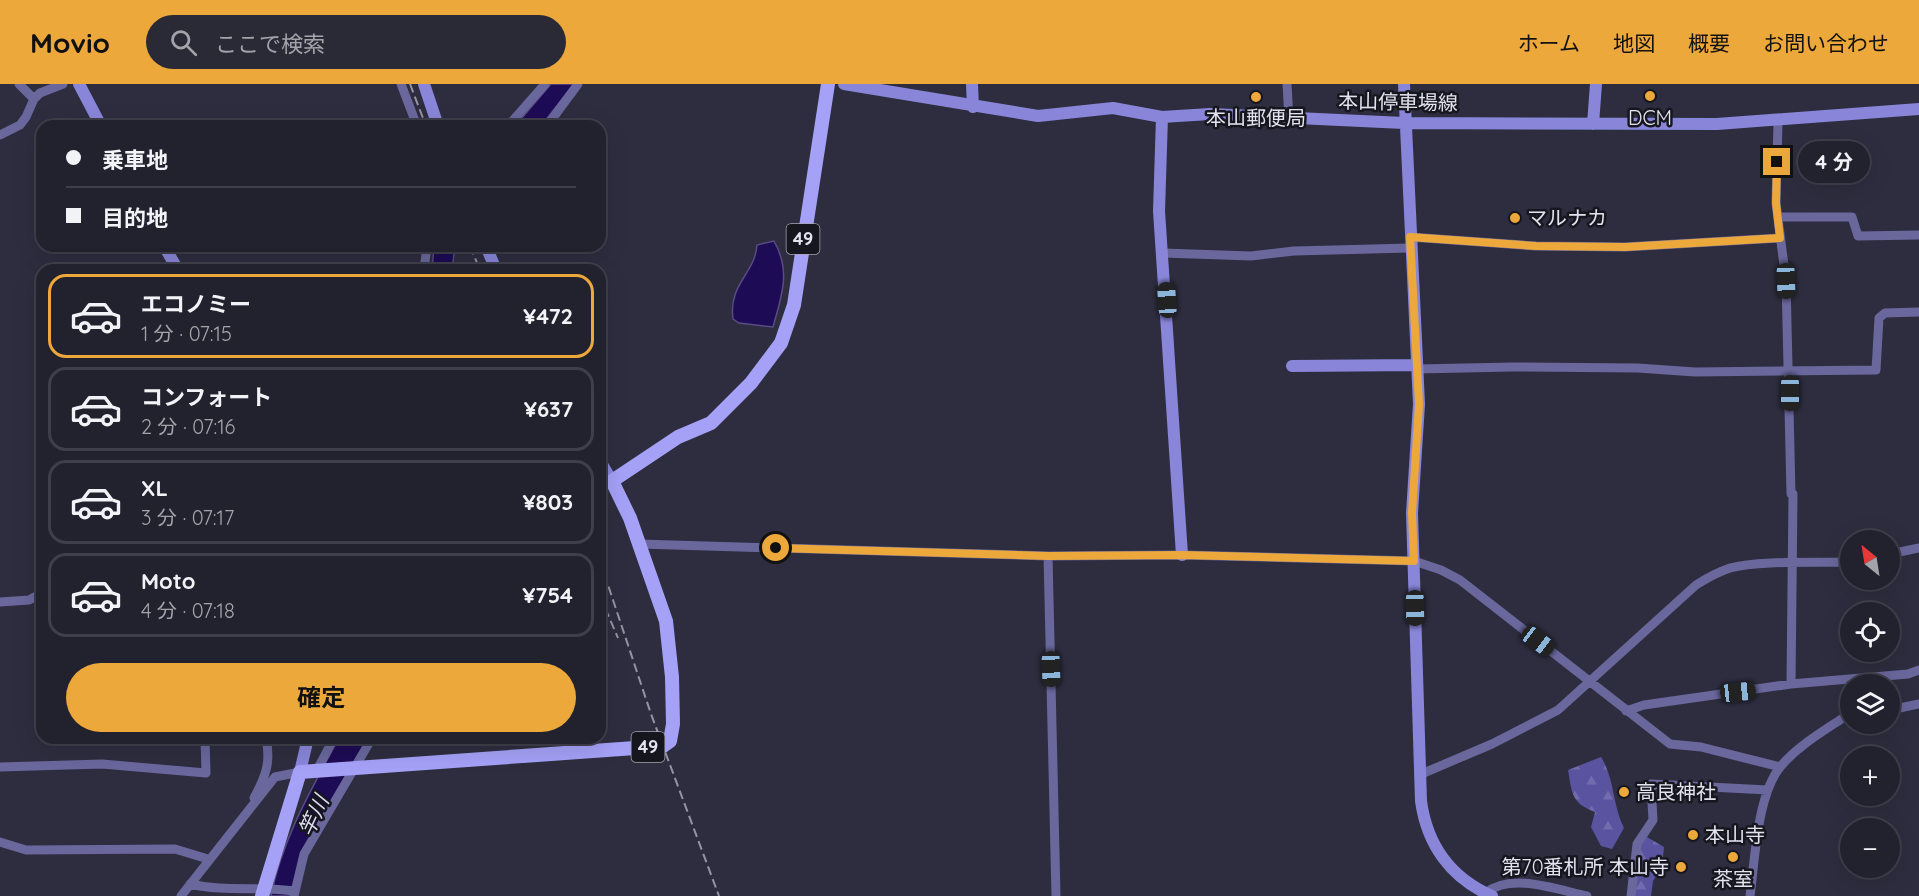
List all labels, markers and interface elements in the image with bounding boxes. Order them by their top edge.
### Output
search box [146,15,566,69]
text: Movio [30,25,110,60]
icon: search [167,26,200,59]
text: ここで検索 [215,30,325,58]
text: ホーム [1518,30,1580,56]
text: 地図 [1613,30,1655,56]
text: 概要 [1688,30,1730,56]
text: お問い合わせ [1763,30,1889,56]
street label: 本山停車場線 [1338,88,1458,115]
marker: DCM [1643,89,1657,103]
marker: 本山郵便局 [1249,90,1263,104]
place label: 本山郵便局 [1206,105,1306,130]
place label: DCM [1628,105,1672,130]
callout: 4 分 [1798,141,1870,183]
text: 乗車地 [102,146,168,174]
route end [1763,148,1790,175]
text: 4 分 [1815,149,1853,174]
text: 目的地 [102,204,168,232]
place label: マルナカ [1527,205,1607,230]
marker: マルナカ [1508,211,1522,225]
road number: 49 [786,224,820,254]
car [1776,263,1796,299]
car [1157,281,1177,319]
icon: car [69,289,123,343]
text: エコノミー [141,290,251,318]
text: ¥472 [523,302,573,330]
text: 1 分 · 07:15 [141,321,232,346]
car [1781,375,1799,411]
icon: car [69,382,123,436]
text: コンフォート [141,383,272,411]
text: ¥637 [524,395,573,423]
text: 2 分 · 07:16 [141,414,235,439]
text: XL [141,474,168,502]
icon: car [69,475,123,529]
text: ¥803 [523,488,573,516]
text: 3 分 · 07:17 [141,505,234,530]
north arrow [1840,530,1900,590]
map controls [1840,530,1900,878]
route start [762,534,789,561]
text: Moto [141,567,195,595]
icon: car [69,568,123,622]
text: ¥754 [522,581,573,609]
car [1406,590,1424,626]
text: 4 分 · 07:18 [141,598,235,623]
button: locate [1840,602,1900,662]
car [1518,623,1558,659]
car [1041,651,1061,687]
button: 確定 [66,663,576,732]
button: layers [1840,674,1900,734]
car [1719,681,1757,703]
road number: 49 [632,732,664,762]
button: + [1840,746,1900,806]
place label: 高良神社 [1636,779,1716,804]
marker: 高良神社 [1617,785,1631,799]
water label: 竿川 [292,789,335,840]
button: − [1840,818,1900,878]
place label: 本山寺 [1705,822,1765,847]
marker: 本山寺 [1686,828,1700,842]
marker: 茶室 [1726,850,1740,864]
place label: 第70番札所 本山寺 [1501,854,1669,879]
marker: 第70番札所 本山寺 [1674,860,1688,874]
place label: 茶室 [1713,866,1753,891]

